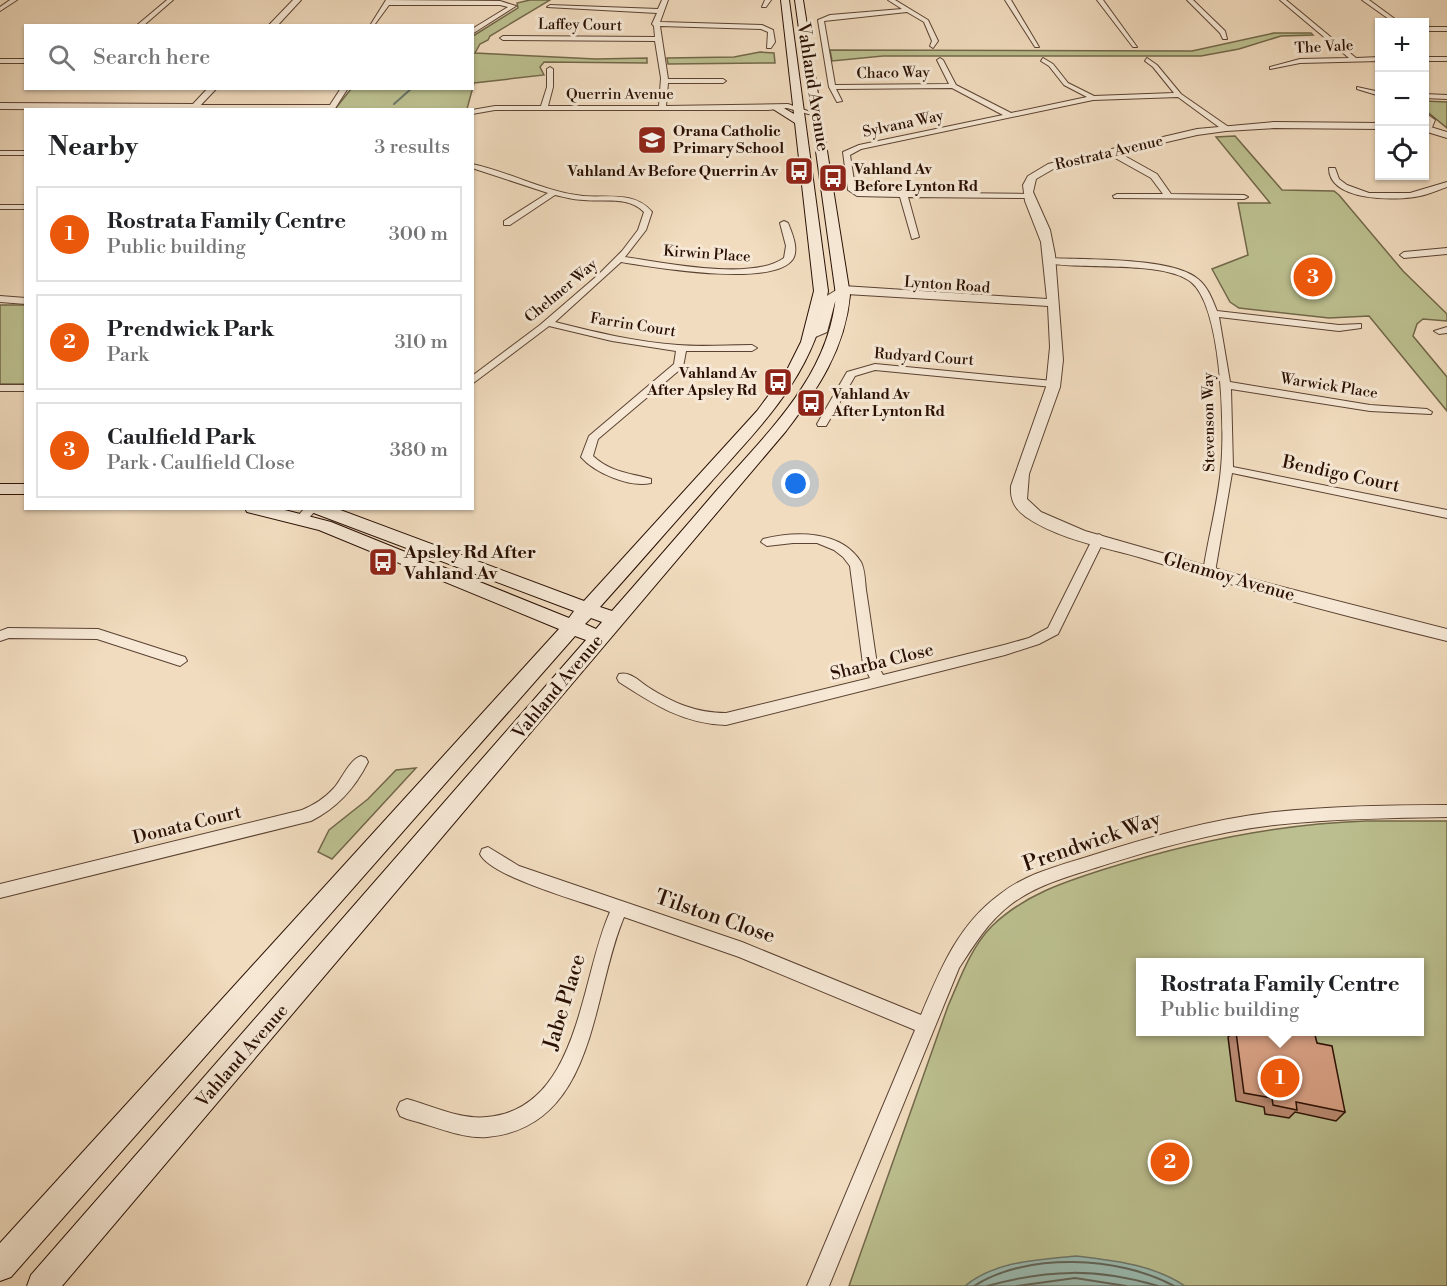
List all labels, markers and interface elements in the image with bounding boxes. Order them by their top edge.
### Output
street label: Laffey Court [538,15,623,35]
map controls [1375,18,1429,180]
button: + [1375,18,1429,72]
street label: Vahland Avenue [791,20,834,153]
search box [24,24,474,90]
street label: The Vale [1294,36,1354,58]
icon: search [45,41,78,74]
text: Search here [93,44,210,71]
street label: Chaco Way [856,63,931,83]
button: − [1375,72,1429,126]
street label: Querrin Avenue [566,85,674,104]
street label: Sylvana Way [861,106,946,142]
place label: Orana Catholic Primary School [673,122,784,158]
school or university icon: Orana Catholic Primary School [636,124,668,156]
button: locate [1375,126,1429,180]
text: Nearby [48,131,138,163]
street label: Rostrata Avenue [1053,131,1165,175]
text: 3 results [374,135,450,160]
bus stop icon: Vahland Av Before Querrin Av [783,155,815,187]
place label: Vahland Av Before Lynton Rd [853,160,979,196]
place label: Vahland Av Before Querrin Av [566,162,779,181]
bus stop icon: Vahland Av Before Lynton Rd [817,162,849,194]
text: Rostrata Family Centre [107,208,346,235]
text: 1 [65,222,74,247]
text: 300 m [389,222,448,247]
text: Public building [107,235,246,260]
street label: Kirwin Place [663,241,751,267]
pin: 3 [1294,254,1332,300]
street label: Chelmer Way [521,255,602,327]
street label: Lynton Road [903,273,991,298]
street label: Farrin Court [589,309,678,341]
text: Prendwick Park [107,316,274,343]
text: 2 [63,330,76,355]
text: 310 m [395,330,448,355]
text: Park [107,343,149,368]
street label: Rudyard Court [874,344,975,370]
place label: Vahland Av After Apsley Rd [646,364,758,400]
bus stop icon: Vahland Av After Apsley Rd [762,366,794,398]
street label: Warwick Place [1278,369,1379,403]
street label: Stevenson Way [1199,371,1219,472]
place label: Vahland Av After Lynton Rd [831,385,946,421]
bus stop icon: Vahland Av After Lynton Rd [795,387,827,419]
text: Caulfield Park [107,424,256,451]
text: 3 [63,438,76,463]
text: 380 m [390,438,448,463]
street label: Bendigo Court [1279,450,1402,498]
text: Park · Caulfield Close [107,451,295,476]
your location [781,469,810,498]
place label: Apsley Rd After Vahland Av [403,541,536,585]
bus stop icon: Apsley Rd After Vahland Av [367,546,399,578]
street label: Glenmoy Avenue [1161,547,1297,607]
street label: Vahland Avenue [507,630,608,745]
street label: Sharba Close [828,638,936,686]
street label: Donata Court [130,800,244,850]
street label: Prendwick Way [1020,806,1165,878]
street label: Tilston Close [652,884,778,950]
street label: Jabe Place [538,951,592,1054]
popup [1136,958,1424,1036]
text: Rostrata Family Centre [1161,971,1400,998]
text: Public building [1161,998,1299,1023]
street label: Vahland Avenue [190,1000,293,1113]
pin: 1 [1260,1056,1300,1100]
pin: 2 [1150,1140,1190,1184]

